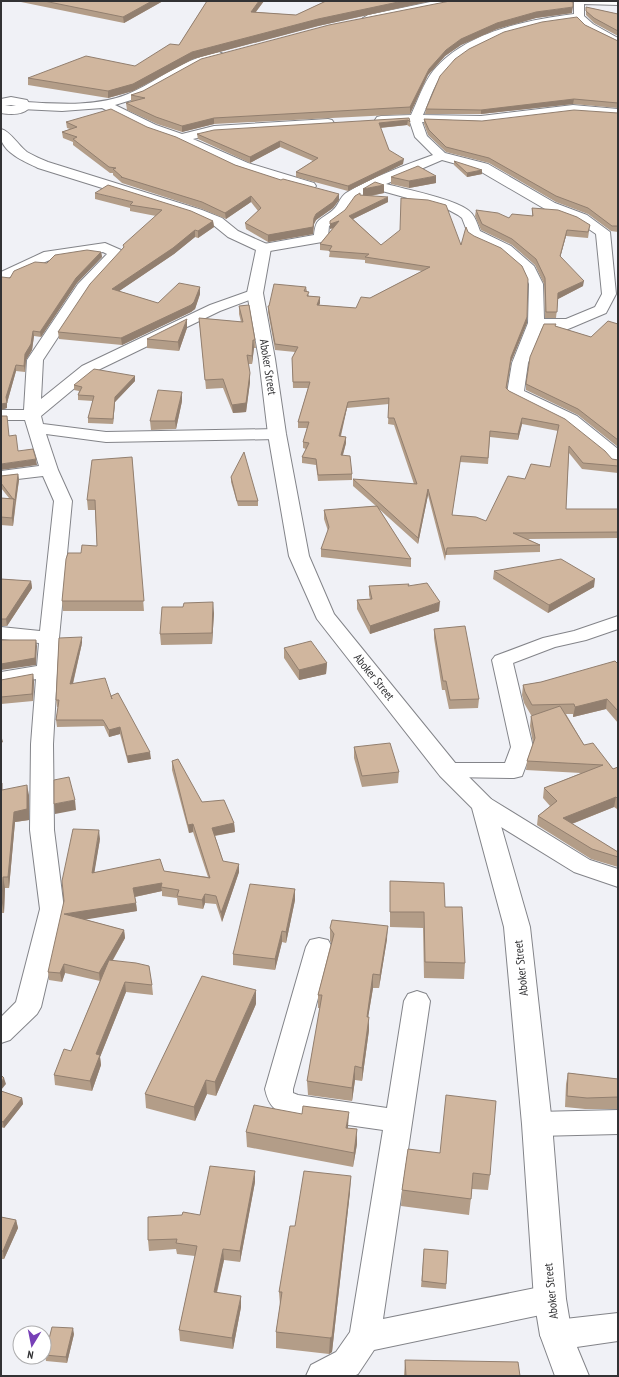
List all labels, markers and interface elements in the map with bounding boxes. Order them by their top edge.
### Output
street label: Aboker Street [257,338,280,397]
street label: Aboker Street [351,650,398,704]
street label: Aboker Street [510,939,531,997]
street label: Aboker Street [540,1262,561,1320]
north arrow [12,1325,52,1365]
text: N [26,1347,34,1362]

